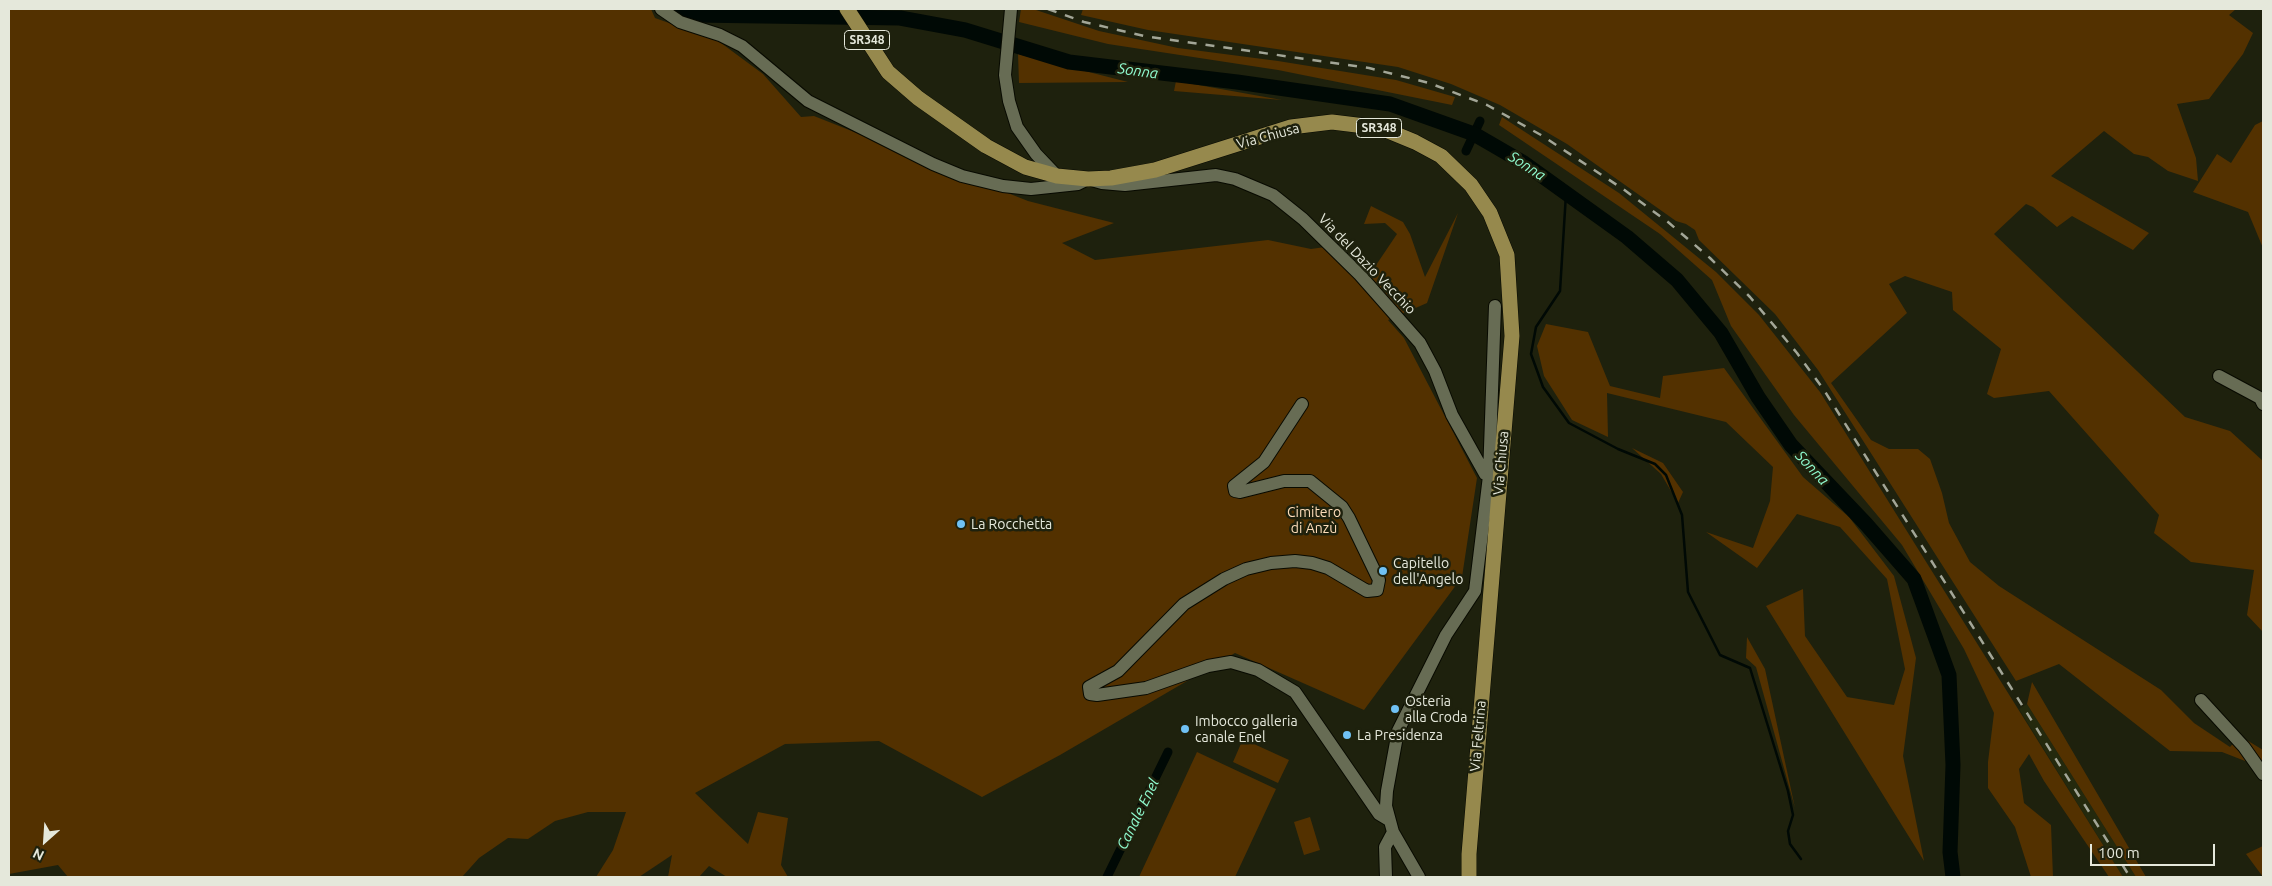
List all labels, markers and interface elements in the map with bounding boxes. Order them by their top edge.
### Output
road number: SR348 [844,30,890,50]
water label: Sonna [1117,59,1159,83]
road number: SR348 [1356,119,1402,138]
street label: Via Chiusa [1235,120,1301,152]
water label: Sonna [1505,147,1549,185]
street label: Via del Dazio Vecchio [1315,210,1419,318]
street label: Via Chiusa [1490,430,1512,496]
water label: Sonna [1792,447,1832,489]
park label: Cimitero di Anzù [1287,504,1341,536]
place label: La Rocchetta [971,516,1052,532]
marker: La Rocchetta [955,518,967,530]
place label: Capitello dell'Angelo [1393,555,1463,588]
marker: Capitello dell'Angelo [1377,565,1389,577]
place label: Osteria alla Croda [1405,693,1467,726]
street label: Via Feltrina [1467,700,1489,772]
marker: Osteria alla Croda [1389,703,1401,715]
place label: Imbocco galleria canale Enel [1195,713,1298,746]
marker: Imbocco galleria canale Enel [1179,723,1191,735]
place label: La Presidenza [1357,727,1443,743]
marker: La Presidenza [1341,729,1353,741]
water label: Canale Enel [1113,775,1163,853]
north arrow [20,816,70,866]
scale bar [2092,834,2217,866]
text: 100 m [2098,844,2140,861]
text: N [30,845,47,864]

